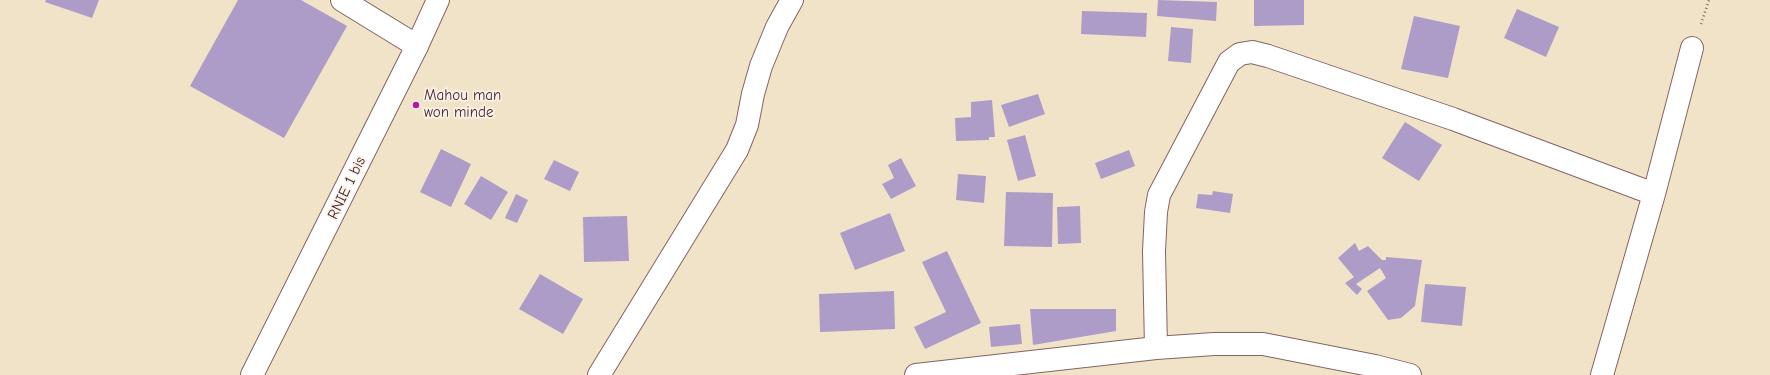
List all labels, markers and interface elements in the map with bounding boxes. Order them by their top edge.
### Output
place label: Mahou man won minde [424,87,501,122]
marker: Mahou man won minde [411,100,421,110]
street label: RNIE 1 bis [324,154,370,222]

